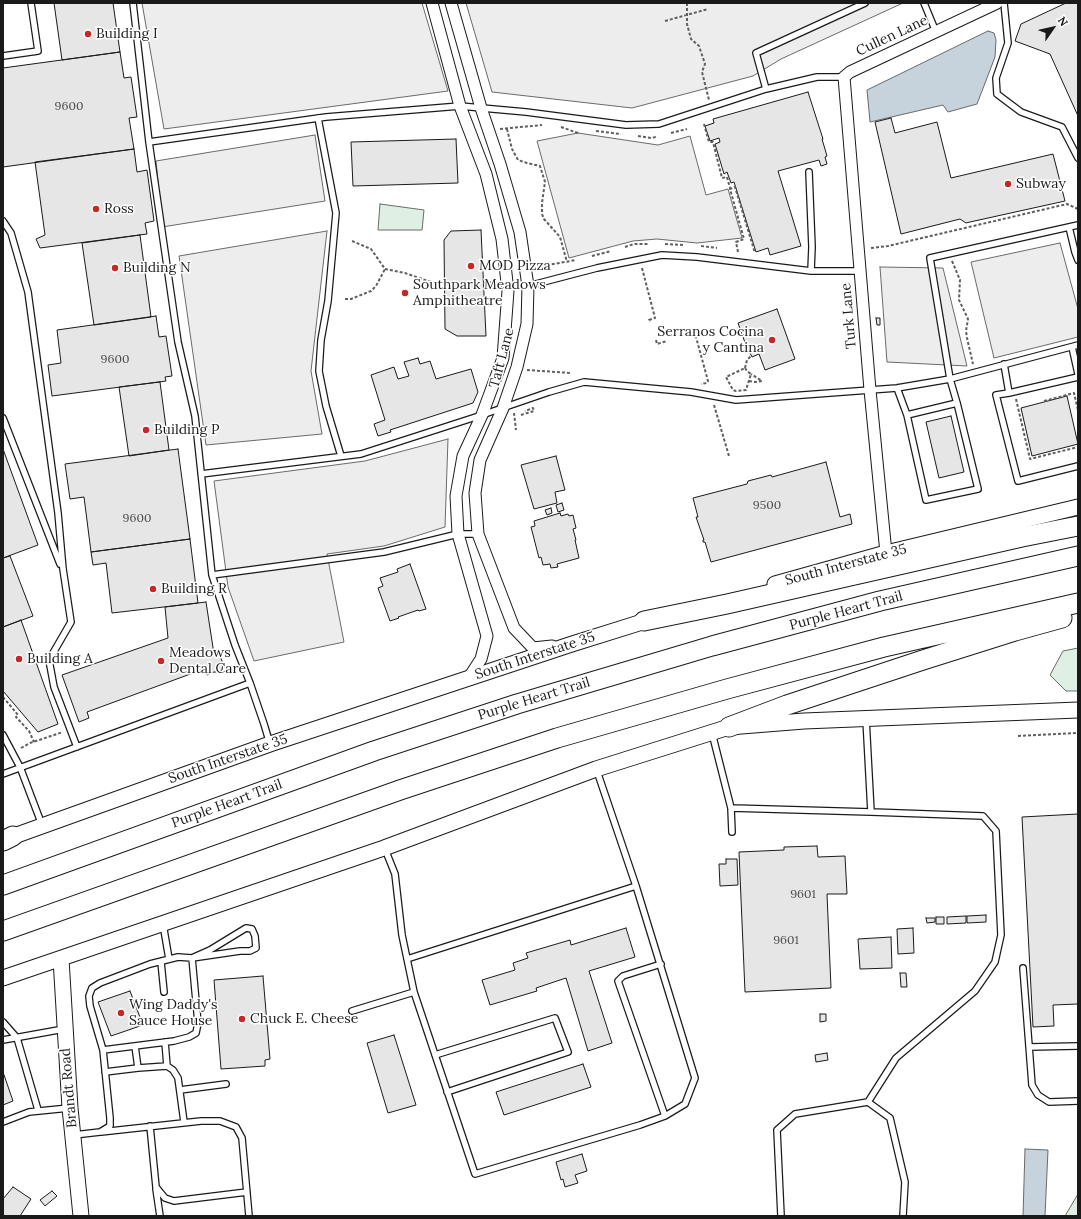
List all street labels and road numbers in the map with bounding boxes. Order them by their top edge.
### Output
street label: Cullen Lane [853,12,931,60]
street label: Turk Lane [838,282,860,350]
street label: Taft Lane [486,326,518,390]
street label: South Interstate 35 [783,541,909,589]
street label: Purple Heart Trail [787,588,905,634]
street label: South Interstate 35 [473,629,597,683]
street label: Purple Heart Trail [476,674,592,724]
street label: South Interstate 35 [166,731,290,787]
street label: Purple Heart Trail [169,776,285,832]
street label: Brandt Road [57,1047,81,1129]

